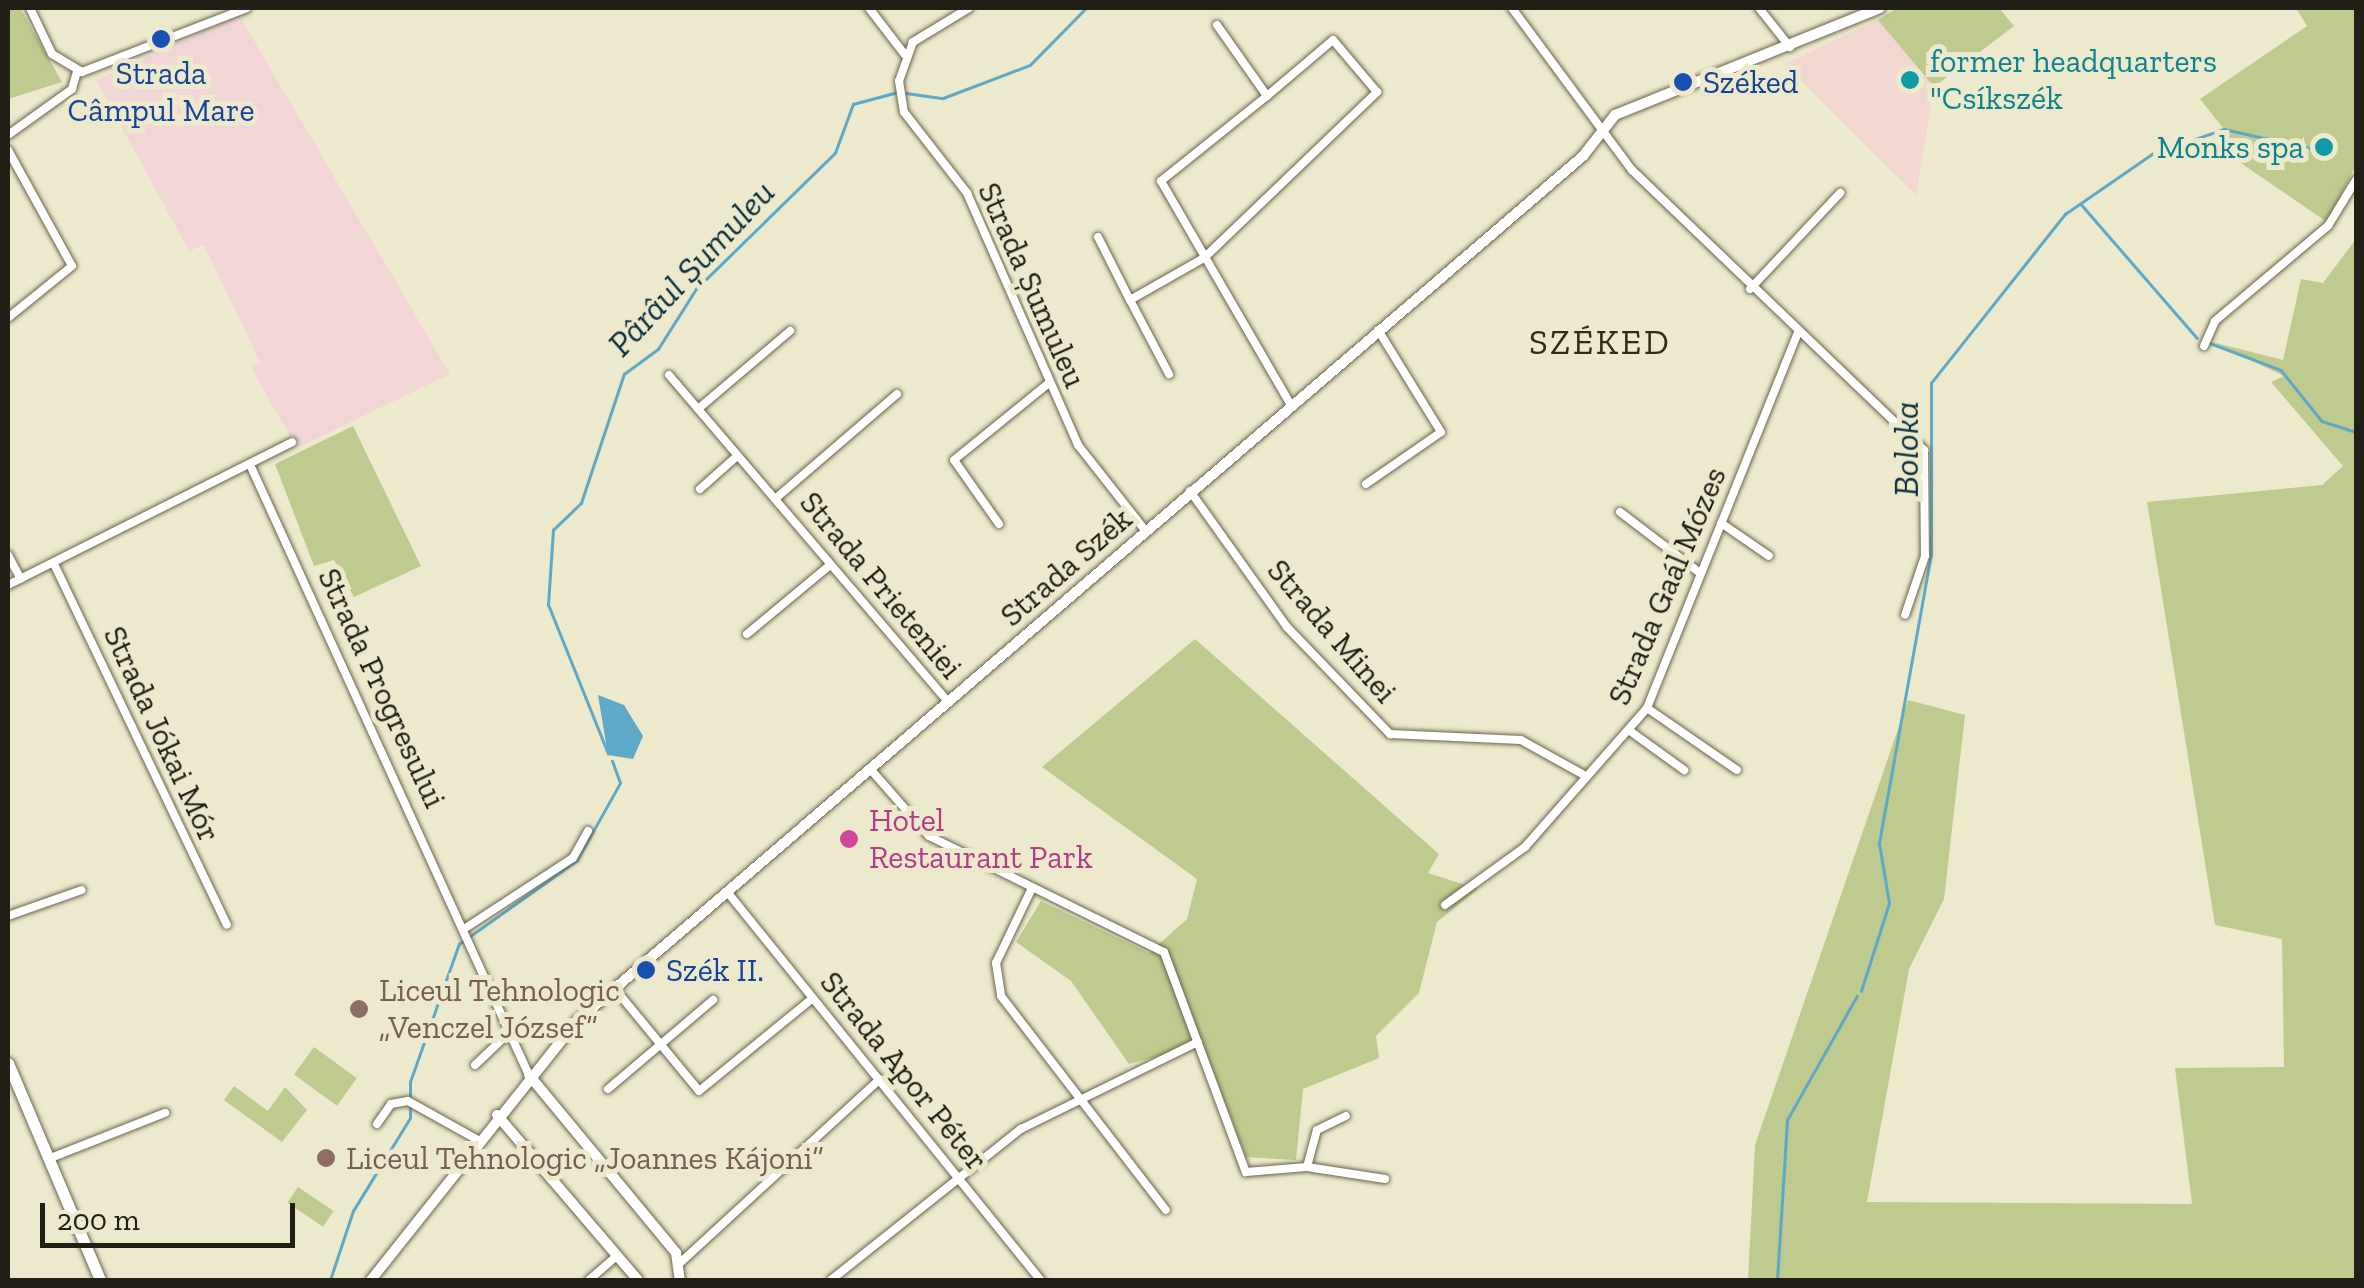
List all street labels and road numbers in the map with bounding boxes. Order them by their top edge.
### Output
street label: Strada Șumuleu [970,177,1094,393]
street label: Strada Gaál Mózes [1600,461,1734,711]
street label: Strada Prieteniei [792,484,970,686]
street label: Strada Szék [992,500,1140,634]
street label: Strada Minei [1259,551,1405,711]
street label: Strada Progresului [310,562,454,814]
street label: Strada Jókai Mór [95,620,229,848]
street label: Strada Apor Péter [812,963,996,1179]

